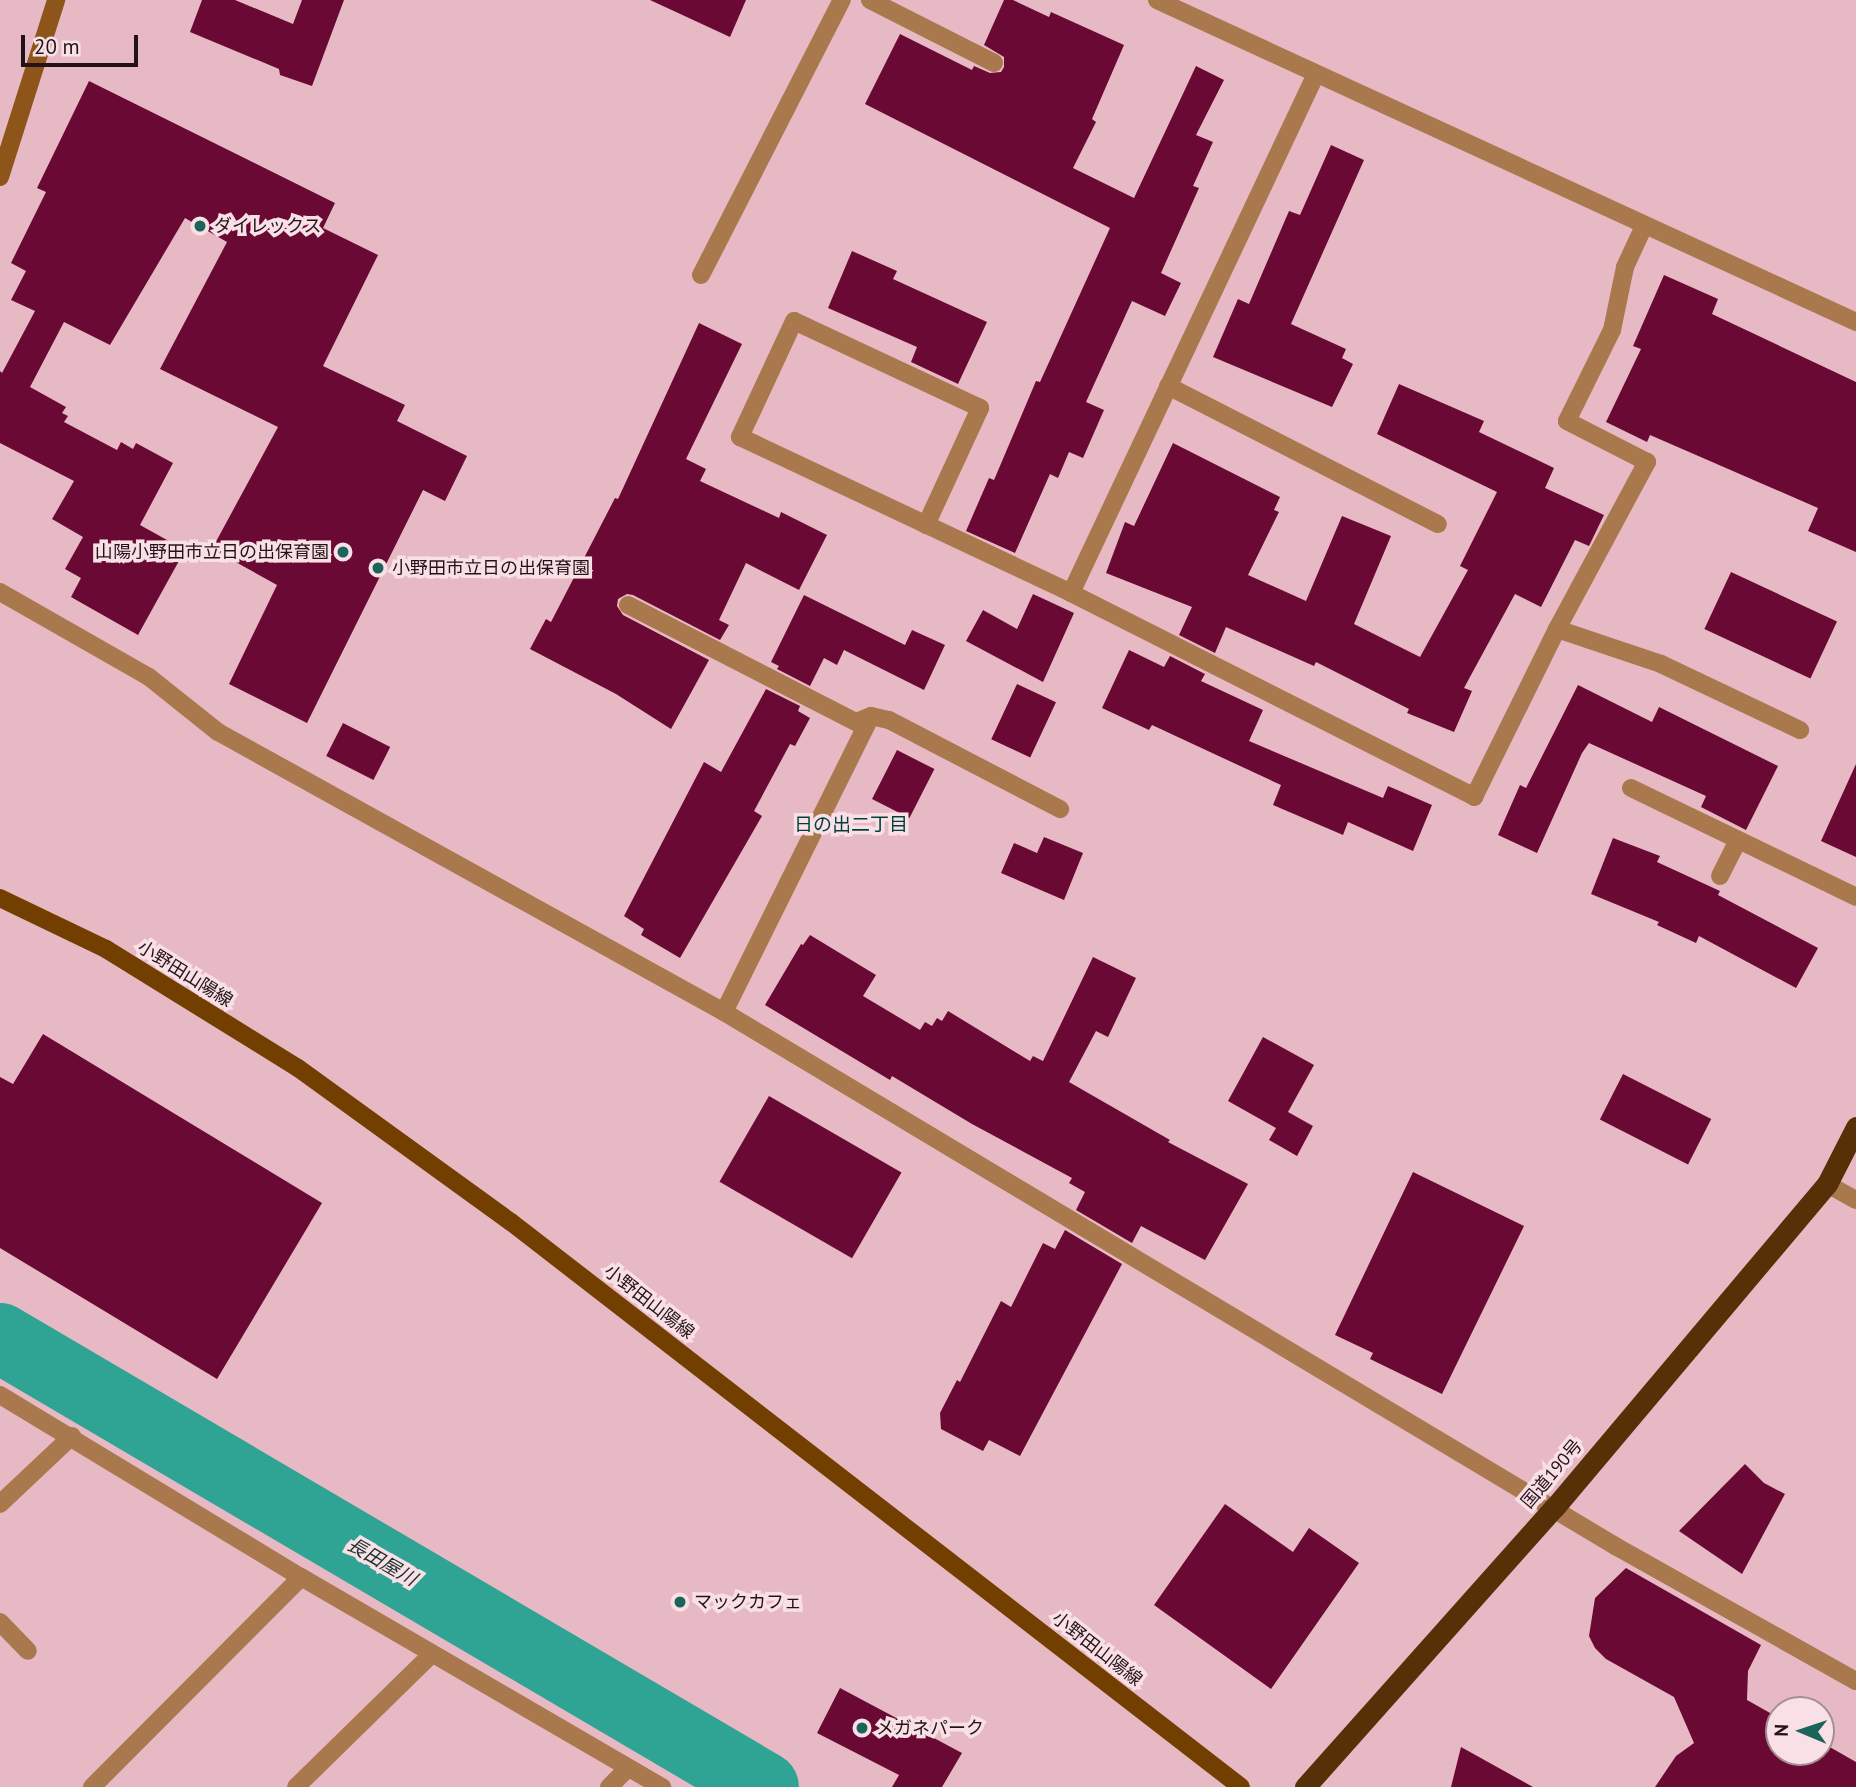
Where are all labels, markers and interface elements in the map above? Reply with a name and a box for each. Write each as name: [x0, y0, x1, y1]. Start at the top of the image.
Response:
scale bar: [24, 21, 142, 65]
text: 20 m: [34, 33, 80, 60]
place label: ダイレックス: [214, 215, 322, 237]
marker: ダイレックス: [192, 218, 208, 234]
place label: 山陽小野田市立日の出保育園: [95, 541, 329, 563]
marker: 山陽小野田市立日の出保育園: [335, 544, 351, 560]
place label: 小野田市立日の出保育園: [392, 557, 590, 579]
marker: 小野田市立日の出保育園: [370, 560, 386, 576]
district label: 日の出二丁目: [794, 814, 908, 836]
street label: 小野田山陽線: [133, 936, 237, 1012]
street label: 小野田山陽線: [600, 1260, 698, 1344]
street label: 国道190号: [1517, 1435, 1587, 1513]
water label: 長田屋川: [343, 1533, 421, 1591]
place label: マックカフェ: [694, 1591, 802, 1613]
marker: マックカフェ: [672, 1594, 688, 1610]
street label: 小野田山陽線: [1048, 1607, 1146, 1691]
north arrow: [1765, 1696, 1835, 1766]
place label: メガネパーク: [876, 1717, 984, 1739]
marker: メガネパーク: [854, 1720, 870, 1736]
text: N: [1769, 1724, 1793, 1737]

